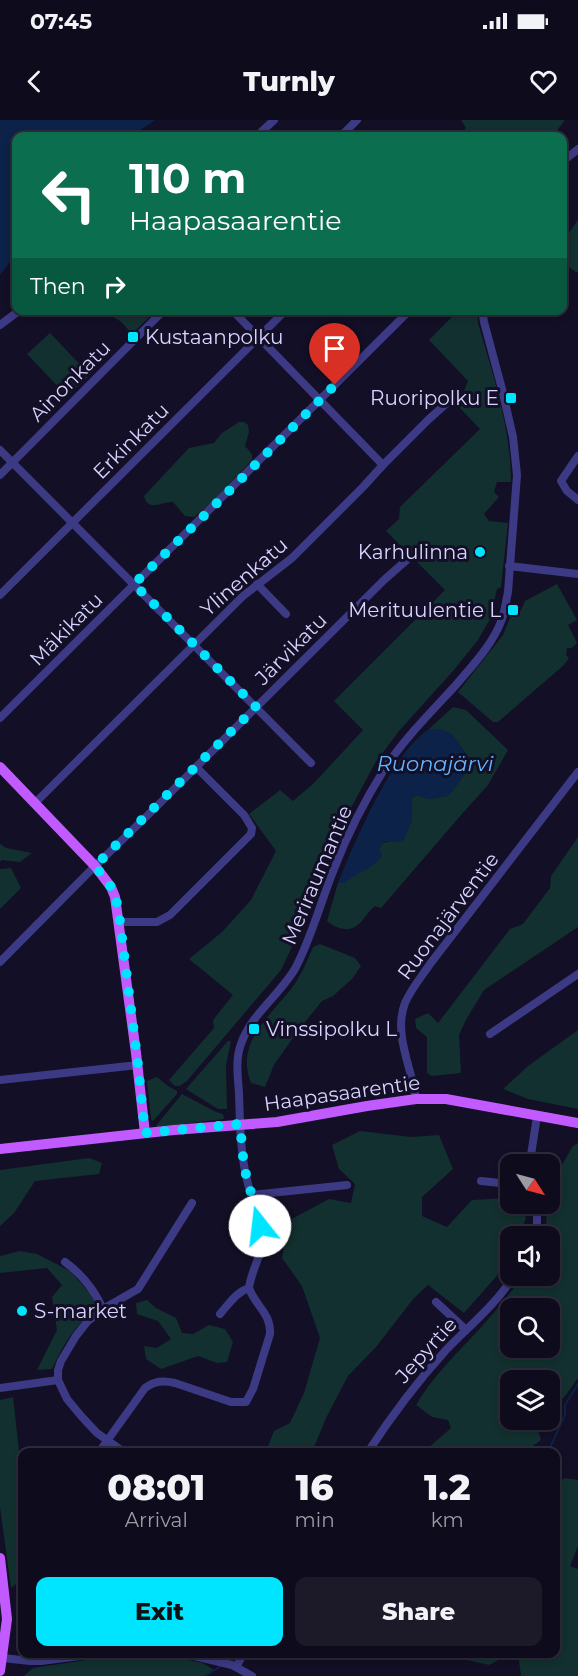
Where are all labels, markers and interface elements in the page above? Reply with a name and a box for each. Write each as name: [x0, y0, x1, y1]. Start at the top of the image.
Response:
text: 07:45: [30, 8, 92, 35]
icon: back: [18, 65, 51, 98]
text: Turnly: [243, 65, 335, 98]
icon: heart: [527, 65, 560, 98]
text: 110 m: [129, 152, 246, 204]
icon: left: [30, 156, 108, 234]
text: Haapasaarentie: [129, 204, 342, 237]
icon: right: [98, 270, 131, 303]
text: Then: [30, 273, 86, 300]
pin: [309, 323, 360, 385]
place label: Kustaanpolku: [145, 325, 284, 349]
marker: Kustaanpolku: [126, 330, 140, 344]
icon: arrive: [318, 332, 351, 365]
street label: Ainonkatu: [25, 336, 115, 426]
place label: Ruoripolku E: [370, 386, 499, 410]
marker: Ruoripolku E: [504, 391, 518, 405]
street label: Erkinkatu: [88, 398, 174, 484]
street label: Ylinenkatu: [196, 533, 292, 621]
place label: Karhulinna: [358, 540, 468, 564]
marker: Karhulinna: [473, 545, 487, 559]
street label: Mäkikatu: [25, 588, 107, 670]
place label: Merituulentie L: [348, 598, 501, 622]
marker: Merituulentie L: [506, 603, 520, 617]
street label: Järvikatu: [249, 608, 332, 691]
water label: Ruonajärvi: [377, 751, 494, 776]
street label: Meriraumantie: [277, 802, 357, 948]
street label: Ruonajärventie: [392, 848, 504, 984]
place label: Vinssipolku L: [266, 1017, 397, 1041]
marker: Vinssipolku L: [247, 1022, 261, 1036]
street label: Haapasaarentie: [262, 1070, 422, 1116]
north arrow: [500, 1154, 560, 1214]
map controls: [500, 1154, 560, 1430]
position arrow: [228, 1194, 292, 1258]
button: sound: [500, 1226, 560, 1286]
button: search: [500, 1298, 560, 1358]
place label: S-market: [34, 1299, 127, 1323]
marker: S-market: [15, 1304, 29, 1318]
street label: Jepyrtie: [390, 1312, 462, 1389]
button: layers: [500, 1370, 560, 1430]
text: 08:01: [107, 1465, 205, 1509]
text: 16: [296, 1465, 334, 1509]
text: 1.2: [424, 1465, 471, 1509]
text: Arrival: [125, 1508, 188, 1532]
text: min: [295, 1508, 335, 1532]
text: km: [431, 1508, 464, 1532]
button: Exit: [36, 1577, 283, 1646]
button: Share: [295, 1577, 542, 1646]

